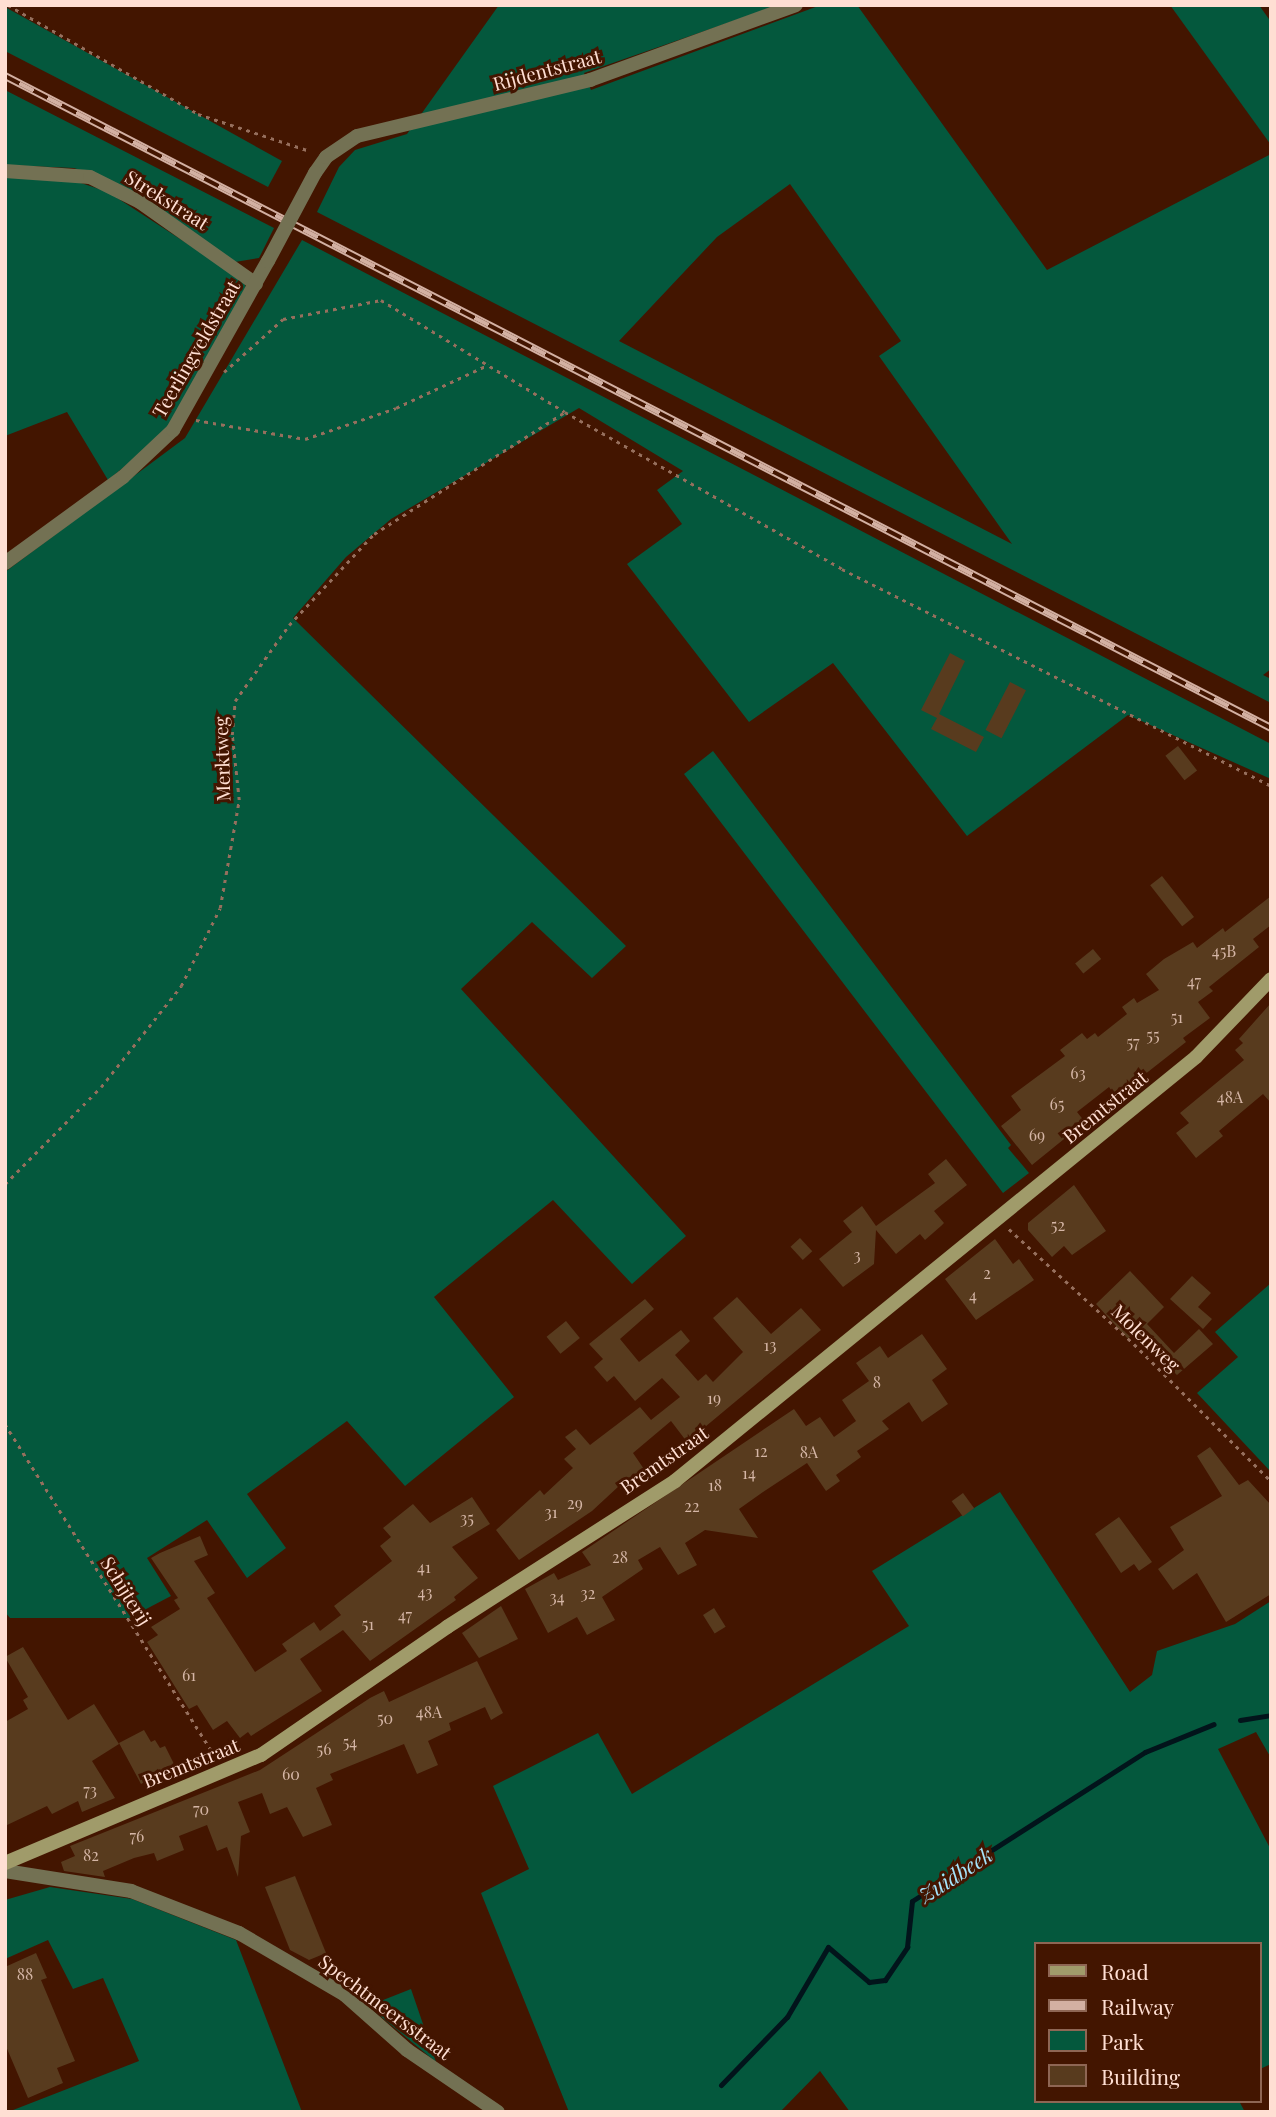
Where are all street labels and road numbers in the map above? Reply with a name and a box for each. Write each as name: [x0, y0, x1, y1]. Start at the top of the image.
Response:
street label: Rijdentstraat: [490, 45, 604, 95]
street label: Strekstraat: [121, 165, 213, 235]
street label: Teerlingveldstraat: [147, 276, 245, 422]
street label: Merktweg: [209, 716, 235, 802]
street label: Bremtstraat: [1058, 1066, 1152, 1148]
street label: Molenweg: [1107, 1300, 1185, 1376]
street label: Bremtstraat: [616, 1421, 712, 1499]
street label: Schijterij: [96, 1552, 156, 1630]
street label: Bremtstraat: [139, 1733, 243, 1793]
street label: Spechtmeersstraat: [314, 1950, 456, 2064]

